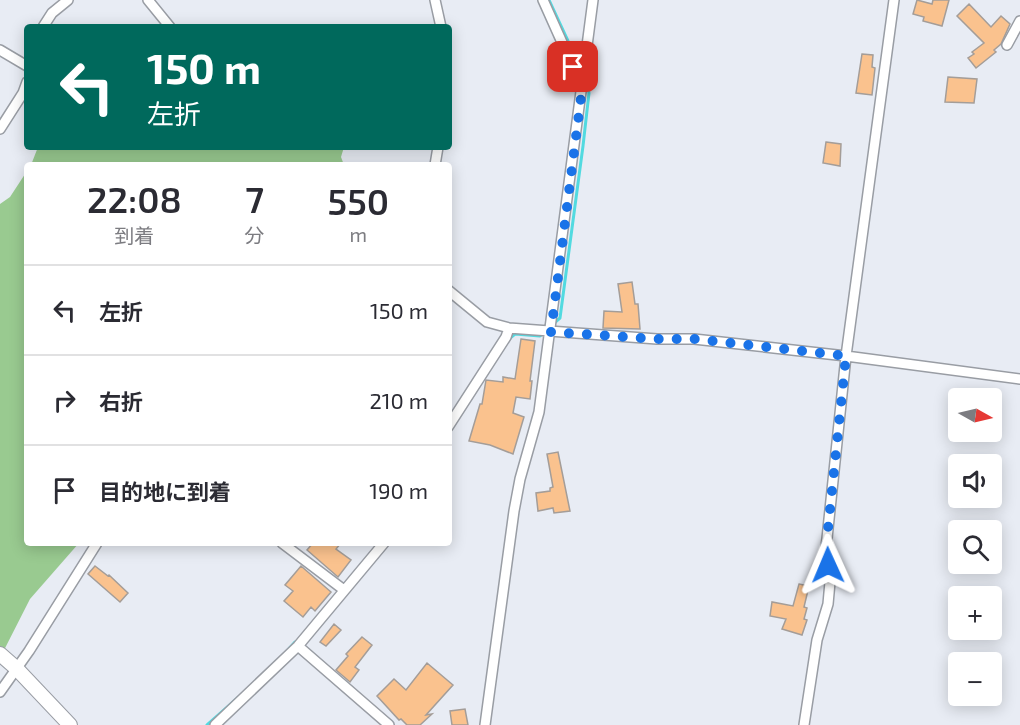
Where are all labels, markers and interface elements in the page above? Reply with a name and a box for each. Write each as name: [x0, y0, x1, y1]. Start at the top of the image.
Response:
pin: [547, 41, 598, 92]
text: 150 m: [147, 42, 261, 92]
icon: left: [48, 48, 126, 126]
icon: arrive: [556, 50, 589, 83]
text: 左折: [147, 97, 201, 129]
text: 22:08: [87, 177, 182, 220]
text: 7: [245, 177, 264, 220]
text: 550: [328, 179, 389, 222]
text: m: [350, 222, 367, 246]
text: 到着: [114, 223, 154, 247]
text: 分: [245, 223, 265, 247]
icon: left: [48, 294, 81, 327]
text: 150 m: [370, 297, 428, 323]
text: 左折: [99, 298, 143, 324]
icon: right: [48, 384, 81, 417]
text: 210 m: [369, 387, 428, 413]
text: 右折: [99, 388, 143, 414]
north arrow: [948, 388, 1002, 442]
map controls: [948, 388, 1002, 706]
button: sound: [948, 454, 1002, 508]
icon: arrive: [48, 474, 81, 507]
text: 190 m: [369, 477, 428, 503]
text: 目的地に到着: [99, 478, 231, 504]
button: search: [948, 520, 1002, 574]
position arrow: [796, 533, 860, 597]
button: +: [948, 586, 1002, 640]
button: −: [948, 652, 1002, 706]

